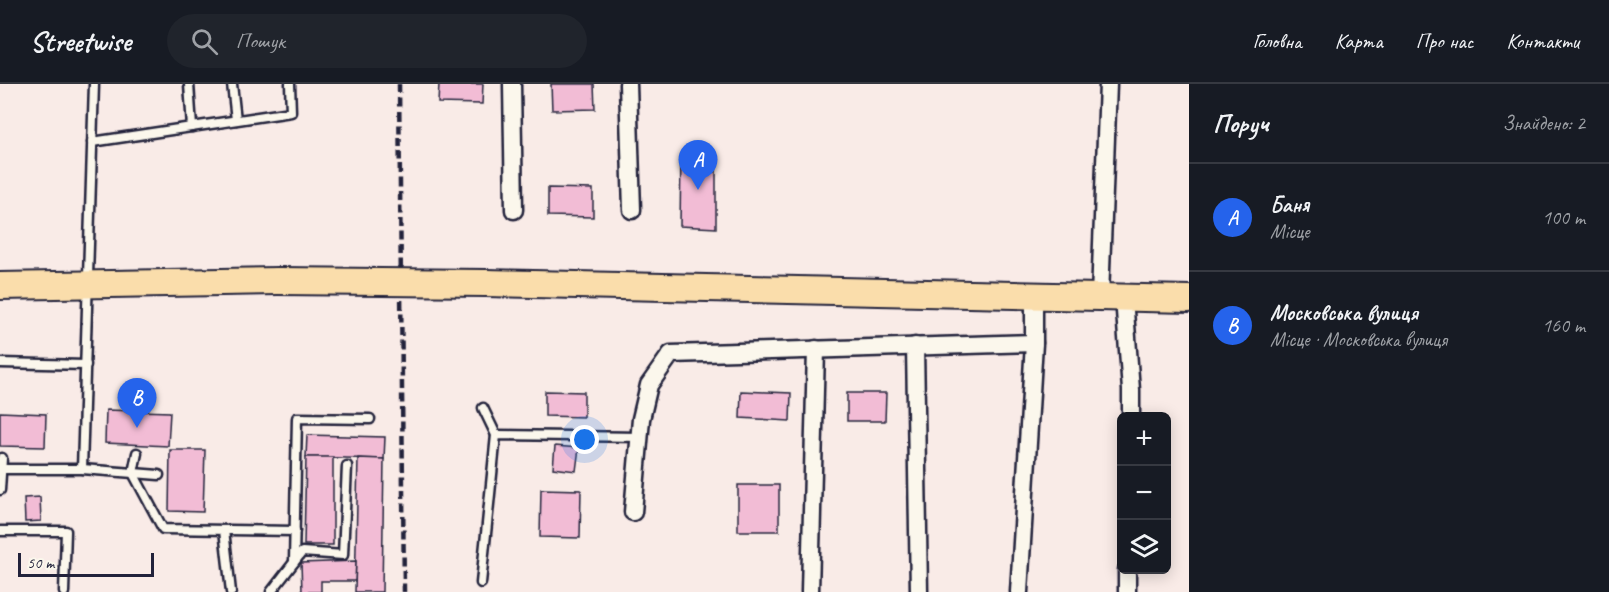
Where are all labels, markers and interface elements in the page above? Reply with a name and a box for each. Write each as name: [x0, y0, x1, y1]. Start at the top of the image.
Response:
search box: [167, 14, 587, 68]
text: Streetwise: [30, 24, 131, 59]
icon: search: [188, 25, 221, 58]
text: Пошук: [236, 27, 285, 55]
text: Головна: [1253, 28, 1302, 54]
text: Карта: [1335, 28, 1383, 54]
text: Про нас: [1416, 28, 1473, 54]
text: Контакти: [1506, 28, 1579, 54]
text: Поруч: [1213, 107, 1269, 140]
text: Знайдено: 2: [1503, 111, 1585, 136]
pin: A: [678, 141, 718, 190]
text: Баня: [1270, 191, 1309, 219]
text: A: [1227, 205, 1238, 230]
text: 100 m: [1542, 205, 1585, 230]
text: Місце: [1270, 219, 1310, 244]
text: Московська вулиця: [1270, 299, 1418, 327]
text: B: [1227, 313, 1238, 338]
text: 160 m: [1542, 313, 1585, 338]
text: Місце · Московська вулиця: [1270, 327, 1447, 352]
pin: B: [118, 378, 156, 428]
map controls: [1117, 412, 1171, 574]
button: +: [1117, 412, 1171, 466]
your location: [570, 425, 599, 454]
button: −: [1117, 466, 1171, 520]
button: layers: [1117, 520, 1171, 574]
scale bar: [18, 550, 154, 578]
text: 50 m: [27, 553, 54, 573]

